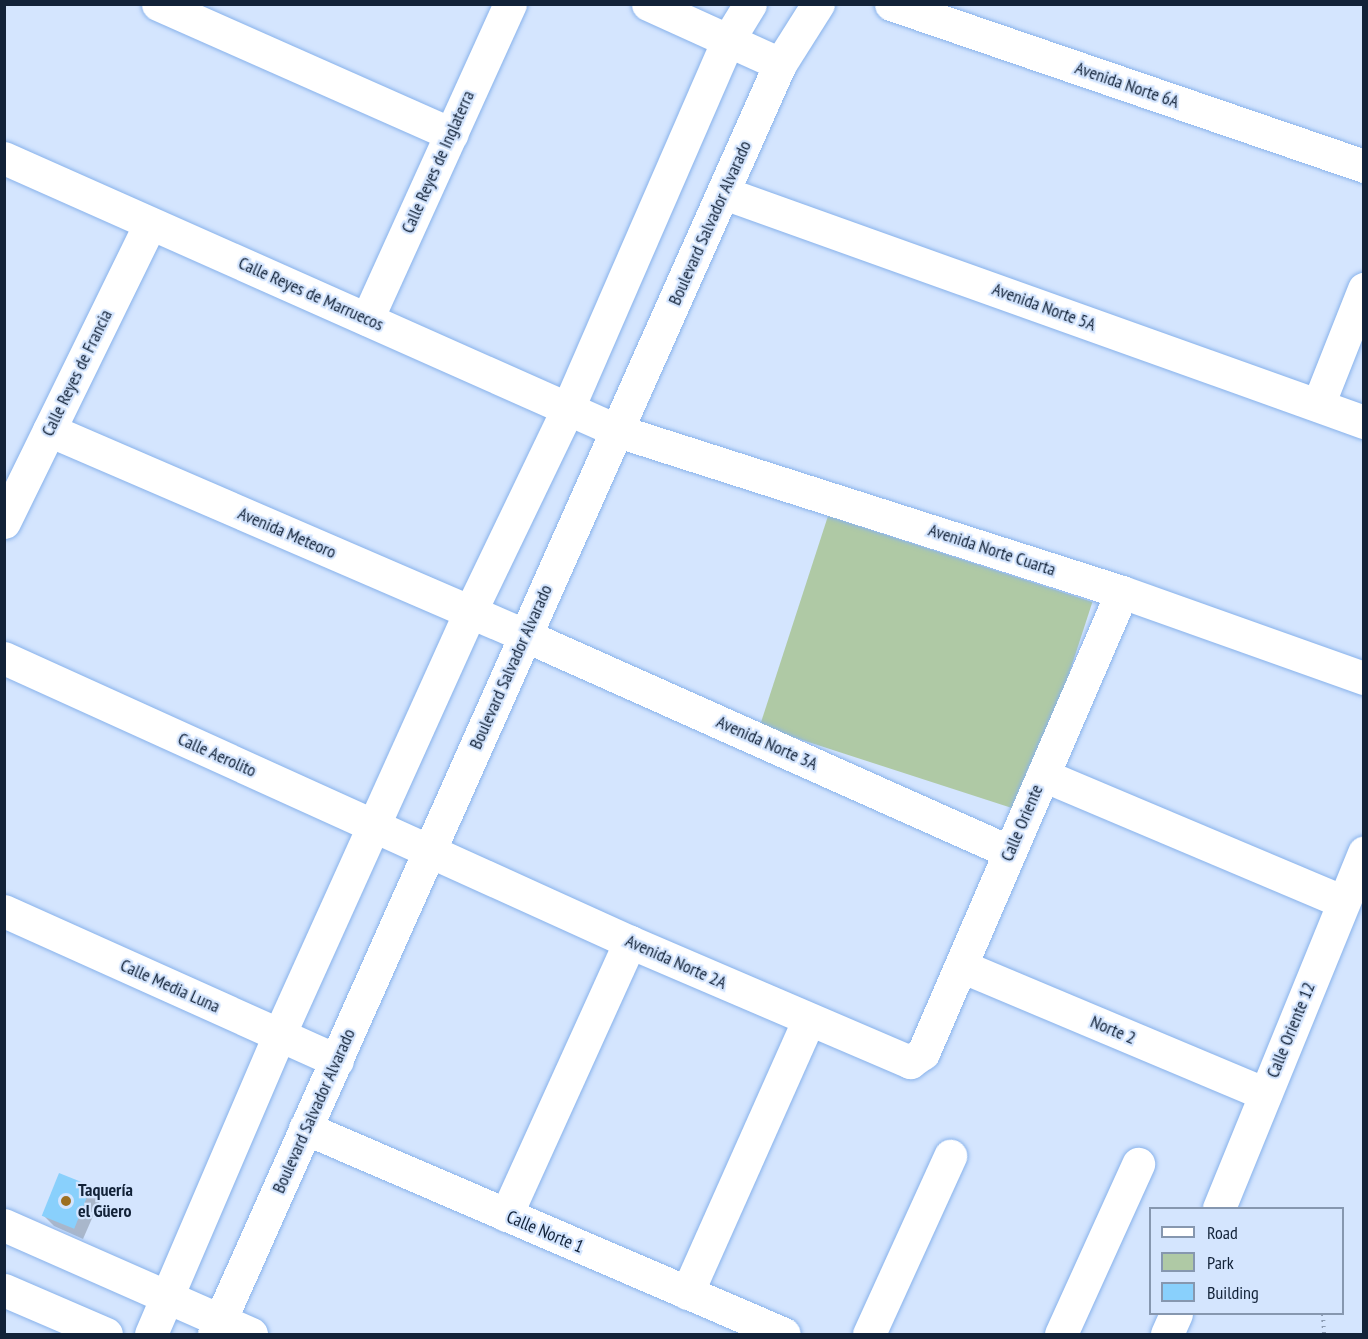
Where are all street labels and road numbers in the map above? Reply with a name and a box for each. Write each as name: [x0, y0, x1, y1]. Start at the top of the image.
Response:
street label: Avenida Norte 6A: [1072, 57, 1182, 113]
street label: Calle Reyes de Inglaterra: [397, 87, 479, 237]
street label: Boulevard Salvador Alvarado: [664, 137, 756, 309]
street label: Calle Reyes de Marruecos: [235, 252, 387, 336]
street label: Avenida Norte 5A: [989, 278, 1099, 336]
street label: Calle Reyes de Francia: [37, 306, 117, 440]
street label: Avenida Meteoro: [235, 503, 339, 563]
street label: Avenida Norte Cuarta: [926, 519, 1058, 581]
street label: Boulevard Salvador Alvarado: [465, 581, 557, 753]
street label: Avenida Norte 3A: [713, 711, 821, 775]
street label: Calle Aerolito: [174, 728, 260, 782]
street label: Calle Oriente: [996, 781, 1048, 865]
street label: Avenida Norte 2A: [622, 930, 730, 994]
street label: Calle Media Luna: [117, 954, 223, 1018]
street label: Calle Oriente 12: [1262, 979, 1320, 1081]
street label: Norte 2: [1087, 1011, 1139, 1049]
street label: Boulevard Salvador Alvarado: [268, 1025, 360, 1197]
street label: Calle Norte 1: [503, 1206, 587, 1258]

